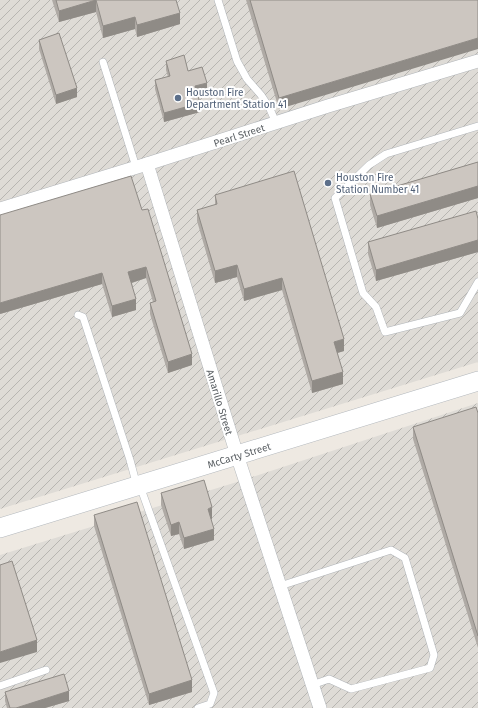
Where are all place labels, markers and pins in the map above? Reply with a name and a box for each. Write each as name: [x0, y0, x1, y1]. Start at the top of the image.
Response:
place label: Houston Fire Department Station 41: [186, 87, 287, 111]
marker: Houston Fire Department Station 41: [173, 93, 183, 103]
place label: Houston Fire Station Number 41: [336, 172, 419, 196]
marker: Houston Fire Station Number 41: [323, 178, 333, 188]

